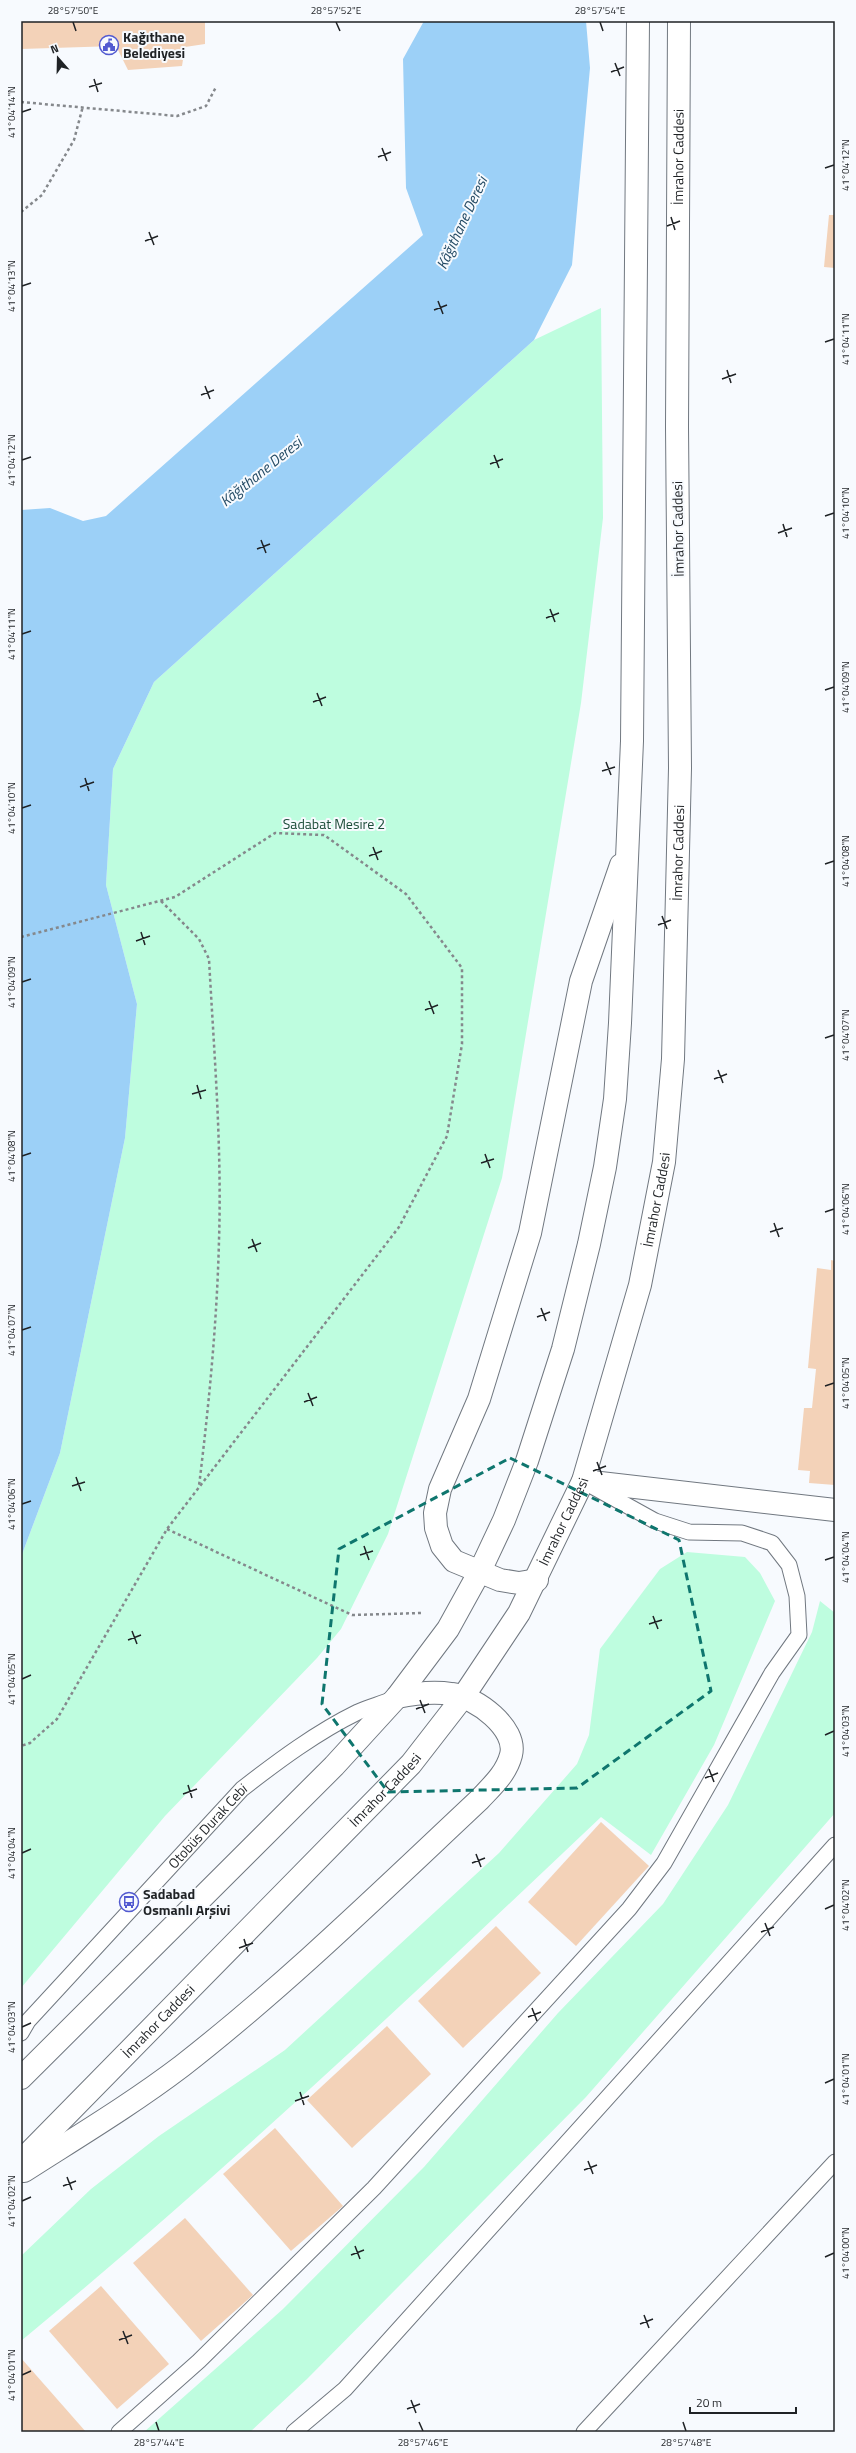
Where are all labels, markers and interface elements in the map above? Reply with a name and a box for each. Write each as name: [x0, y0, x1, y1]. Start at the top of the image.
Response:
text: 28°57'50"E: [48, 3, 99, 18]
text: 28°57'52"E: [311, 3, 362, 18]
text: 28°57'54"E: [575, 3, 626, 18]
place label: Kağıthane Belediyesi: [123, 26, 185, 63]
public building icon: Kağıthane Belediyesi: [98, 34, 120, 56]
north arrow: [38, 38, 78, 78]
text: N: [48, 40, 61, 57]
text: 41°04'14"N: [4, 86, 19, 138]
street label: İmrahor Caddesi: [667, 109, 689, 205]
text: 41°04'12"N: [838, 139, 853, 191]
water label: Kâğıthane Deresi: [430, 171, 494, 273]
text: 41°04'13"N: [4, 260, 19, 312]
text: 41°04'11"N: [838, 313, 853, 365]
water label: Kâğıthane Deresi: [215, 430, 308, 512]
text: 41°04'12"N: [4, 434, 19, 486]
street label: İmrahor Caddesi: [666, 481, 689, 577]
text: 41°04'10"N: [838, 487, 853, 539]
text: 41°04'11"N: [4, 608, 19, 660]
text: 41°04'09"N: [838, 661, 853, 713]
text: 41°04'10"N: [4, 782, 19, 834]
street label: İmrahor Caddesi: [666, 805, 689, 901]
park label: Sadabat Mesire 2: [283, 813, 385, 834]
text: 41°04'08"N: [838, 835, 853, 887]
text: 41°04'09"N: [4, 956, 19, 1008]
text: 41°04'07"N: [838, 1009, 853, 1061]
text: 41°04'08"N: [4, 1130, 19, 1182]
street label: İmrahor Caddesi: [637, 1151, 675, 1249]
text: 41°04'06"N: [838, 1183, 853, 1235]
text: 41°04'07"N: [4, 1304, 19, 1356]
text: 41°04'05"N: [838, 1357, 853, 1409]
street label: İmrahor Caddesi: [533, 1475, 593, 1569]
text: 41°04'06"N: [4, 1478, 19, 1530]
text: 41°04'04"N: [838, 1531, 853, 1583]
text: 41°04'05"N: [4, 1653, 19, 1705]
text: 41°04'03"N: [838, 1705, 853, 1757]
street label: İmrahor Caddesi: [344, 1748, 426, 1831]
street label: Otobüs Durak Cebi: [163, 1778, 251, 1873]
text: 41°04'04"N: [4, 1827, 19, 1879]
text: 41°04'02"N: [838, 1879, 853, 1931]
place label: Sadabad Osmanlı Arşivi: [143, 1883, 230, 1920]
bus stop icon: Sadabad Osmanlı Arşivi: [118, 1891, 140, 1913]
street label: İmrahor Caddesi: [117, 1979, 199, 2062]
text: 41°04'03"N: [4, 2001, 19, 2053]
text: 41°04'01"N: [838, 2053, 853, 2105]
text: 41°04'02"N: [4, 2175, 19, 2227]
text: 41°04'00"N: [838, 2227, 853, 2279]
text: 41°04'01"N: [4, 2349, 19, 2401]
scale bar: [690, 2389, 796, 2415]
text: 20 m: [696, 2393, 722, 2412]
text: 28°57'44"E: [134, 2435, 185, 2450]
text: 28°57'46"E: [398, 2435, 449, 2450]
text: 28°57'48"E: [661, 2435, 712, 2450]

